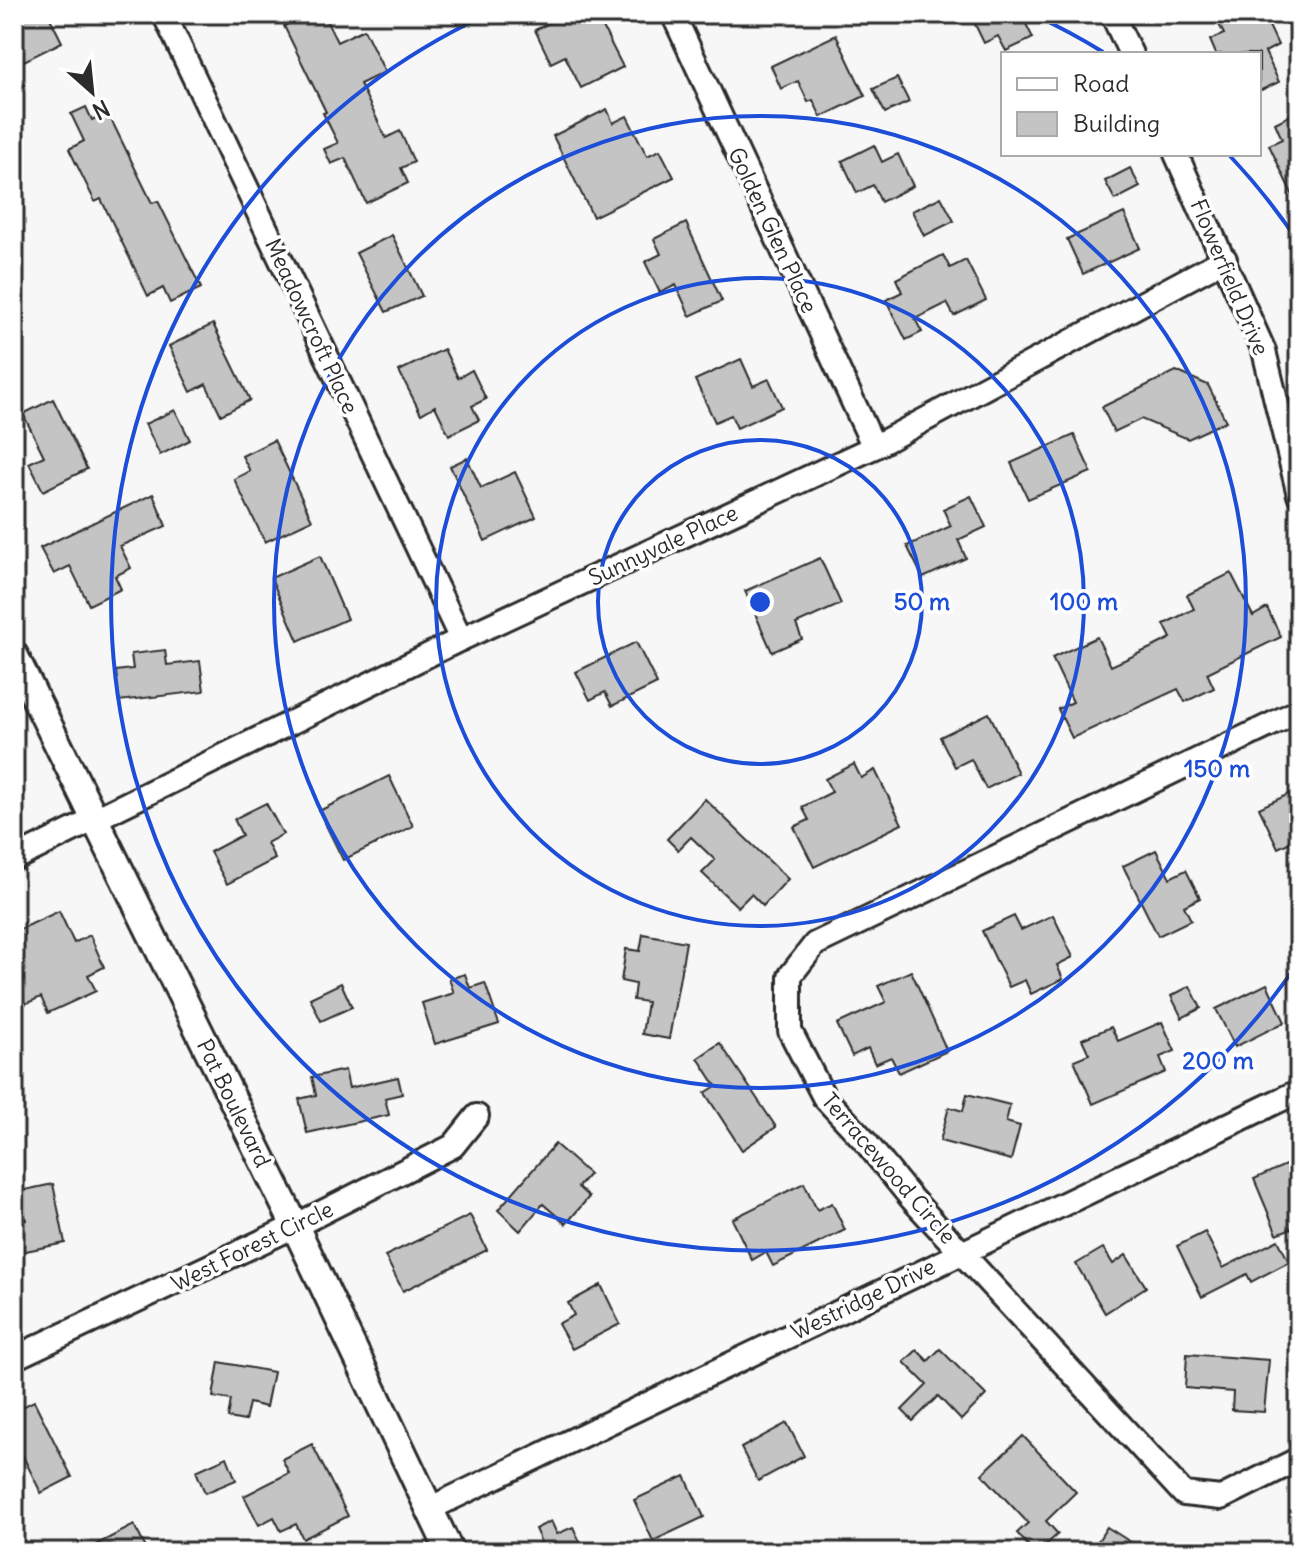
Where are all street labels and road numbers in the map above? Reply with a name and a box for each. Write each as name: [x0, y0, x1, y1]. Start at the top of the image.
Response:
street label: Golden Glen Place: [722, 143, 824, 317]
street label: Flowerfield Drive: [1184, 195, 1276, 359]
street label: Meadowcroft Place: [259, 234, 365, 418]
street label: Sunnyvale Place: [584, 498, 742, 592]
street label: Pat Boulevard: [191, 1034, 277, 1172]
street label: Terracewood Circle: [816, 1087, 962, 1249]
street label: West Forest Circle: [167, 1195, 337, 1297]
street label: Westridge Drive: [786, 1252, 940, 1346]

